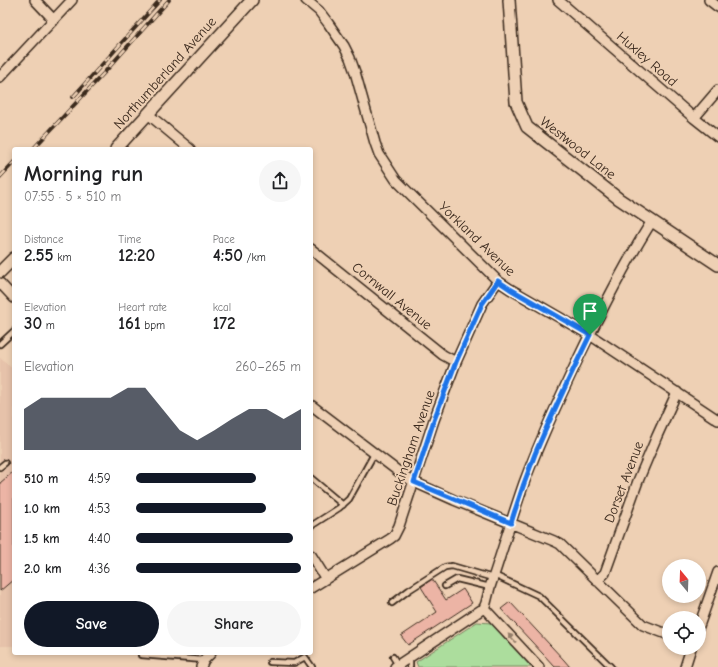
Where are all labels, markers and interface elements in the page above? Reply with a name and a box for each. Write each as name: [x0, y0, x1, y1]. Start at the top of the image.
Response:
street label: Northumberland Avenue: [110, 13, 220, 133]
street label: Huxley Road: [613, 28, 681, 90]
street label: Westwood Lane: [537, 113, 619, 183]
button: share: [259, 160, 301, 202]
text: Morning run: [24, 161, 143, 187]
text: 07:55 · 5 × 510 m: [24, 189, 121, 204]
street label: Yorkland Avenue: [435, 198, 519, 280]
text: Distance: [24, 233, 63, 246]
text: Time: [118, 233, 141, 246]
text: Pace: [213, 233, 235, 246]
text: 2.55: [24, 246, 54, 265]
text: 12:20: [118, 246, 155, 265]
text: 4:50: [213, 246, 243, 265]
text: km: [54, 251, 72, 264]
text: /km: [243, 251, 266, 264]
street label: Cornwall Avenue: [349, 259, 435, 333]
pin: [573, 294, 607, 335]
icon: arrive: [579, 300, 601, 322]
text: Elevation: [24, 301, 66, 314]
text: Heart rate: [118, 301, 167, 314]
text: kcal: [213, 301, 231, 314]
text: 30: [24, 314, 42, 333]
text: 161: [118, 314, 141, 333]
text: 172: [213, 314, 235, 333]
text: m: [42, 319, 55, 332]
text: bpm: [141, 319, 165, 332]
text: Elevation: [24, 359, 74, 374]
text: 260–265 m: [235, 359, 301, 374]
street label: Buckingham Avenue: [383, 388, 439, 508]
street label: Dorset Avenue: [601, 439, 647, 525]
text: 510 m: [24, 471, 58, 486]
text: 4:59: [88, 471, 111, 486]
text: 1.0 km: [24, 501, 60, 516]
text: 4:53: [88, 501, 110, 516]
text: 1.5 km: [24, 531, 60, 546]
text: 4:40: [88, 531, 111, 546]
north arrow: [662, 559, 706, 603]
map controls: [662, 559, 706, 655]
text: 2.0 km: [24, 561, 62, 576]
text: 4:36: [88, 561, 110, 576]
button: Save: [24, 601, 159, 647]
button: Share: [167, 601, 301, 647]
button: locate: [662, 611, 706, 655]
one-way arrow: [508, 634, 517, 643]

